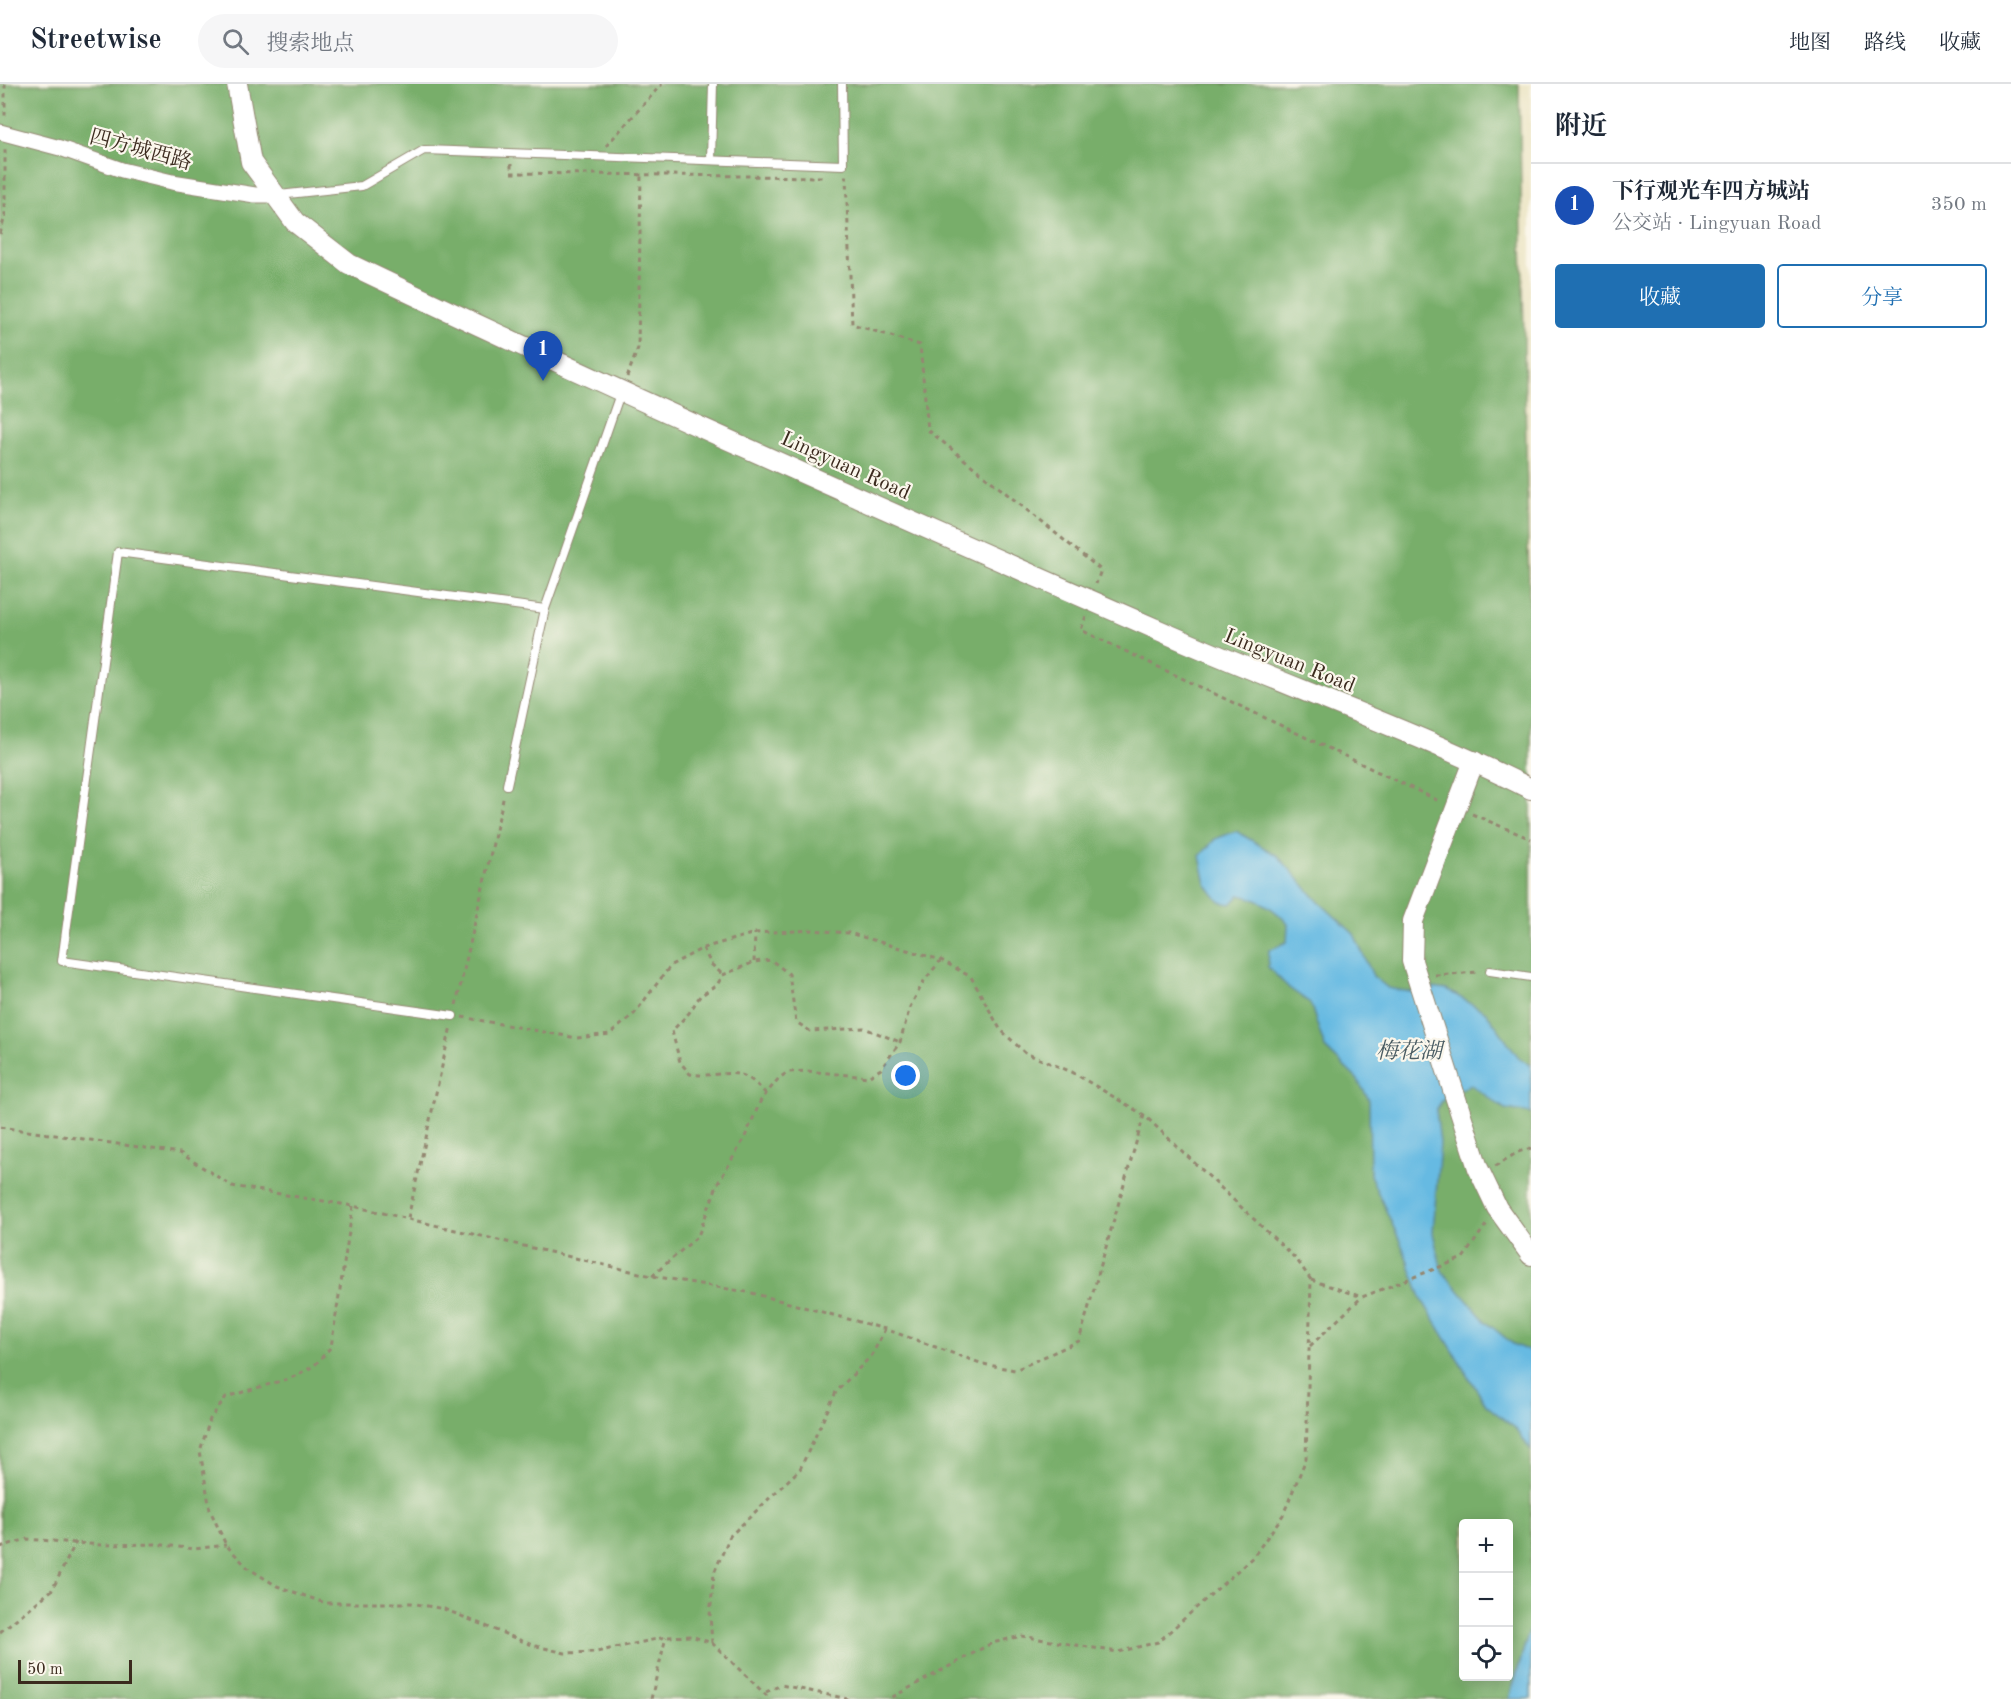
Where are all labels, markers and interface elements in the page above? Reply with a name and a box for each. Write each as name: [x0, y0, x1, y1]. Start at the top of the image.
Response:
search box: [198, 14, 618, 68]
icon: search: [219, 25, 252, 58]
text: Streetwise: [30, 27, 162, 55]
text: 搜索地点: [267, 33, 355, 55]
text: 地图: [1789, 33, 1831, 54]
text: 路线: [1864, 33, 1906, 54]
text: 收藏: [1939, 33, 1981, 54]
text: 附近: [1555, 114, 1607, 140]
street label: 四方城西路: [87, 125, 195, 174]
text: 下行观光车四方城站: [1612, 181, 1810, 203]
text: 1: [1569, 195, 1580, 215]
text: 350 m: [1931, 195, 1987, 215]
text: 公交站 · Lingyuan Road: [1612, 214, 1821, 234]
button: 收藏: [1555, 264, 1765, 328]
button: 分享: [1777, 264, 1987, 328]
pin: 1: [524, 332, 562, 381]
street label: Lingyuan Road: [778, 428, 913, 504]
street label: Lingyuan Road: [1221, 626, 1358, 697]
water label: 梅花湖: [1376, 1039, 1446, 1063]
your location: [891, 1061, 920, 1090]
map controls: [1459, 1519, 1513, 1681]
button: +: [1459, 1519, 1513, 1573]
button: −: [1459, 1573, 1513, 1627]
button: locate: [1459, 1627, 1513, 1681]
scale bar: [18, 1657, 132, 1684]
text: 50 m: [27, 1662, 63, 1678]

